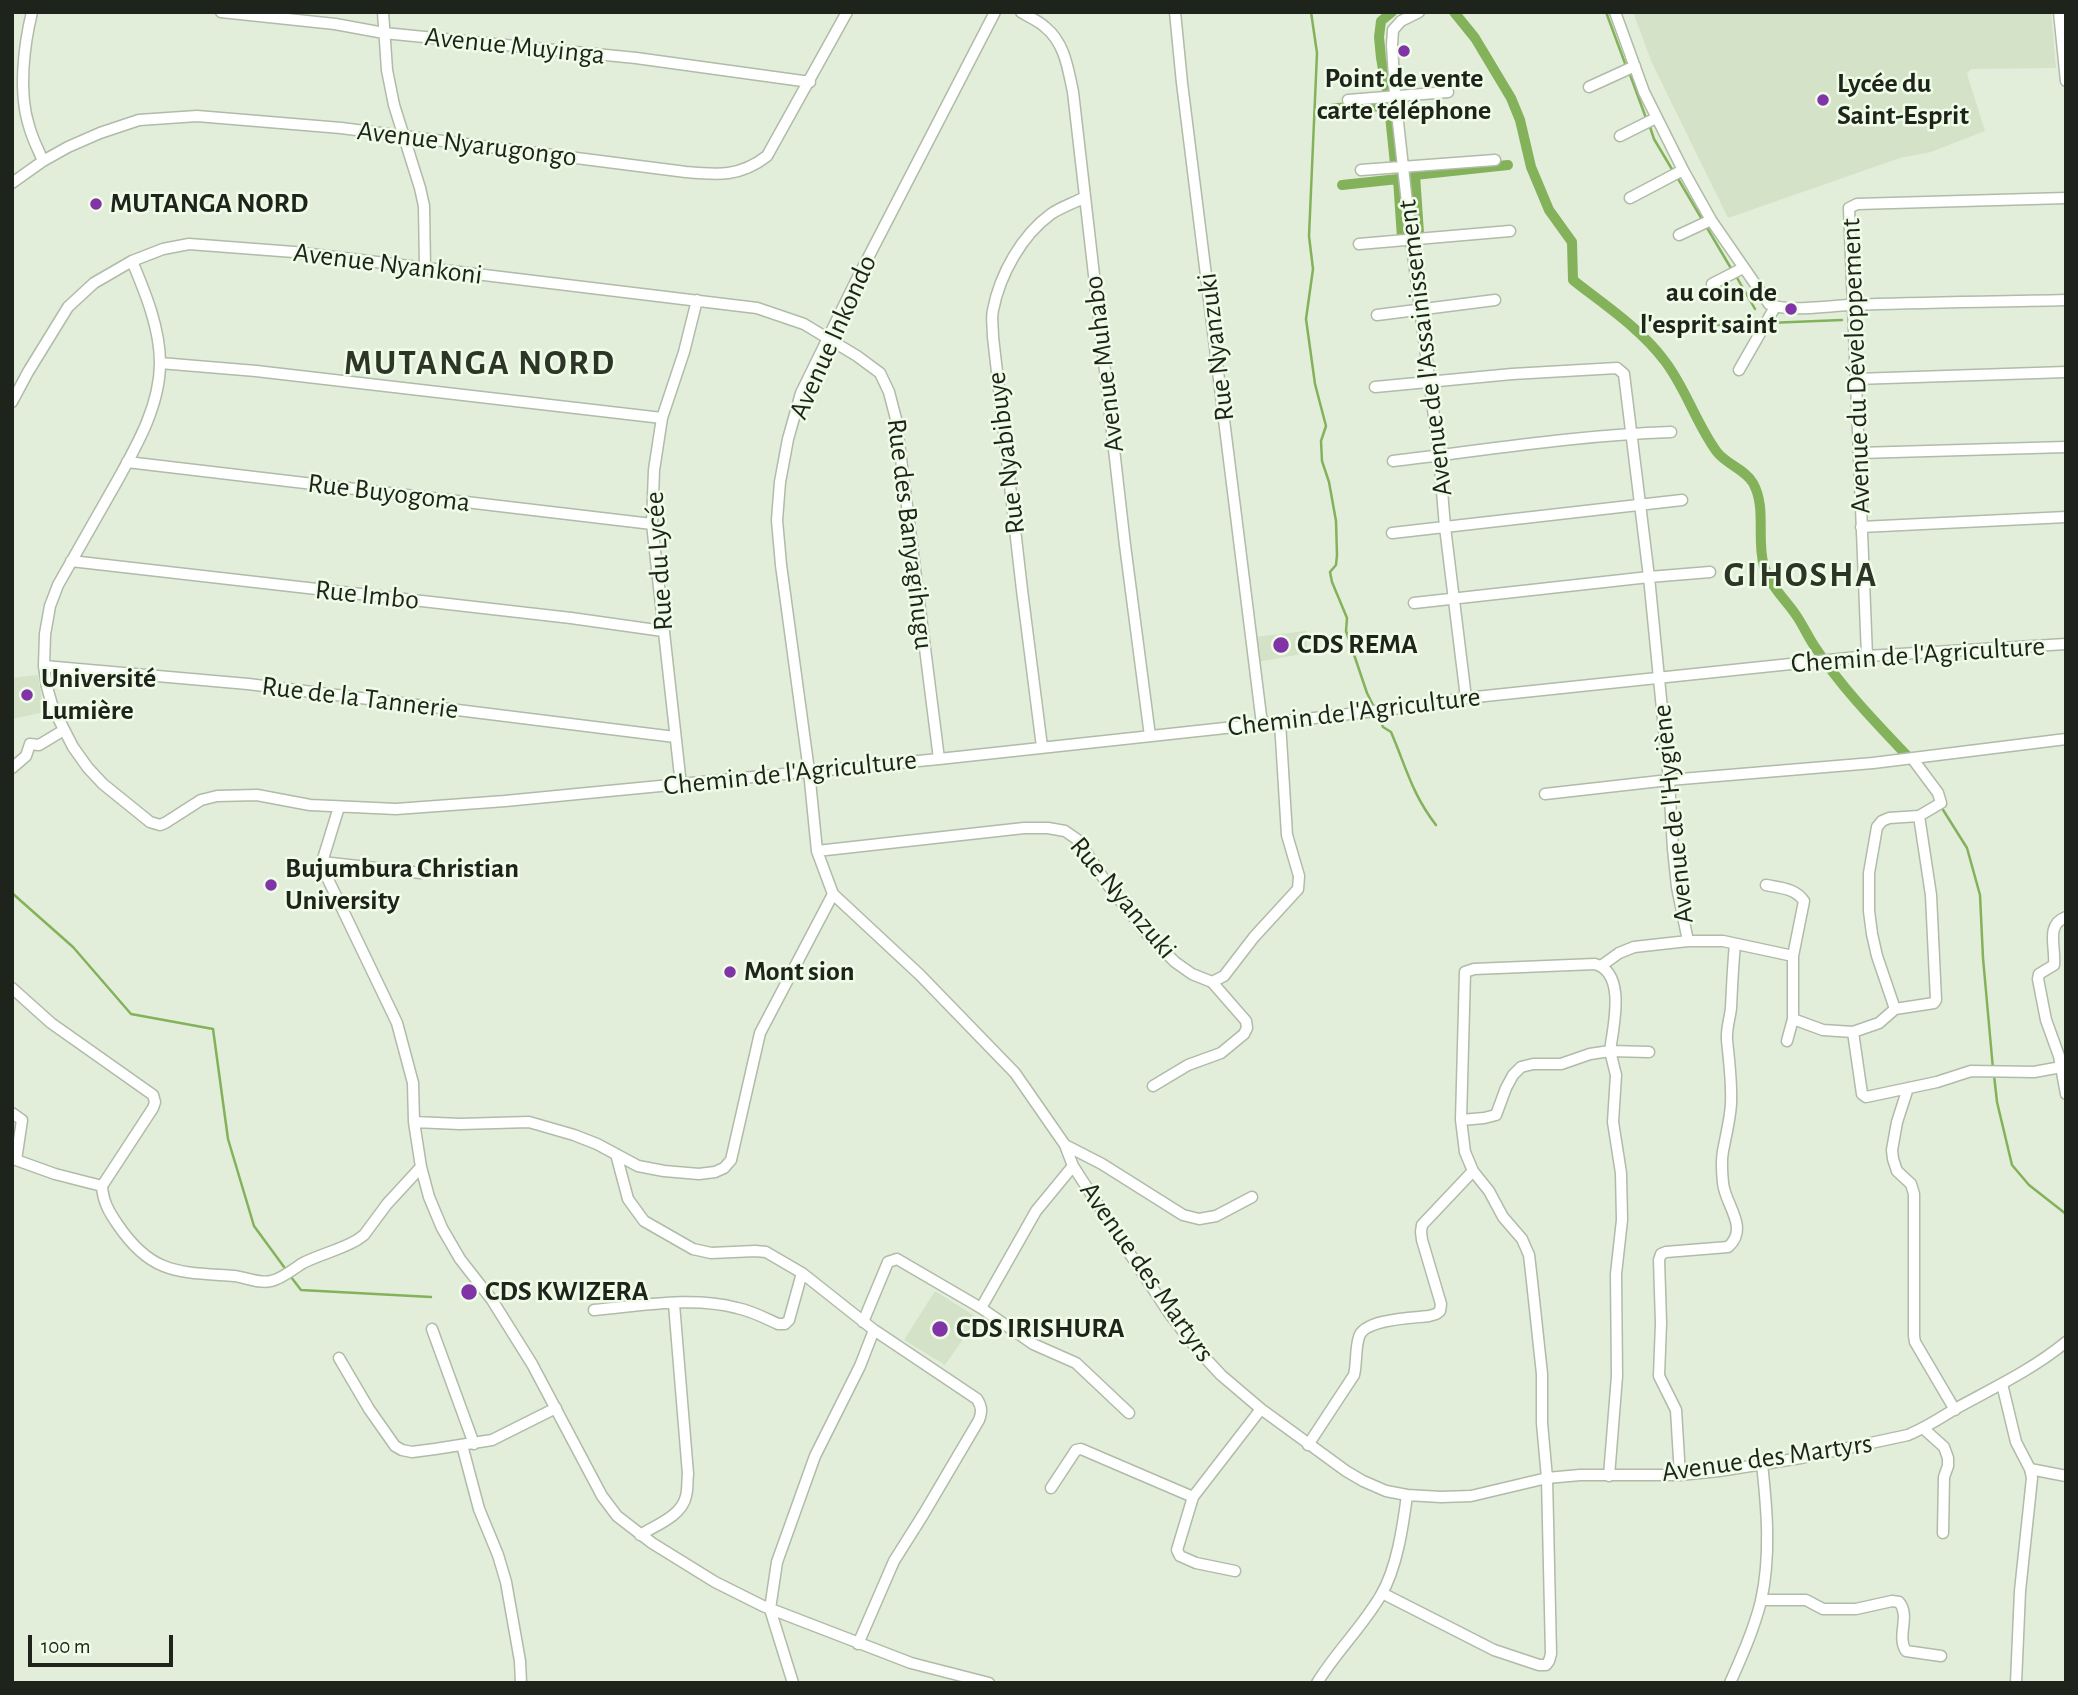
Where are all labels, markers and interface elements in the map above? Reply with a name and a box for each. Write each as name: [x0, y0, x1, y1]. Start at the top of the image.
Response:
street label: Avenue Muyinga: [423, 20, 607, 72]
marker: Point de vente carte téléphone: [1396, 43, 1412, 59]
place label: Point de vente carte téléphone: [1317, 62, 1491, 128]
place label: Lycée du Saint-Esprit: [1837, 67, 1969, 133]
marker: Lycée du Saint-Esprit: [1815, 92, 1831, 108]
street label: Avenue Nyarugongo: [355, 114, 579, 174]
place label: MUTANGA NORD: [110, 187, 308, 221]
marker: MUTANGA NORD: [88, 196, 104, 212]
street label: Avenue de l'Assainissement: [1390, 198, 1460, 498]
street label: Avenue du Développement: [1834, 218, 1878, 514]
street label: Avenue Nyankoni: [292, 236, 484, 292]
street label: Avenue Inkondo: [782, 250, 884, 424]
street label: Rue Nyanzuki: [1190, 271, 1242, 423]
street label: Avenue Muhabo: [1076, 274, 1132, 454]
place label: au coin de l'esprit saint: [1640, 276, 1777, 342]
marker: au coin de l'esprit saint: [1783, 301, 1799, 317]
district label: MUTANGA NORD: [346, 342, 614, 384]
street label: Rue Nyabibuye: [979, 370, 1033, 536]
street label: Rue des Banyagihugu: [879, 417, 941, 651]
street label: Rue Buyogoma: [306, 466, 472, 520]
street label: Rue du Lycée: [637, 490, 681, 632]
district label: GIHOSHA: [1725, 554, 1877, 596]
street label: Rue Imbo: [313, 573, 421, 617]
place label: CDS REMA: [1297, 628, 1418, 662]
street label: Chemin de l'Agriculture: [1790, 629, 2046, 681]
marker: CDS REMA: [1271, 635, 1291, 655]
place label: Université Lumière: [41, 662, 156, 728]
street label: Rue de la Tannerie: [260, 669, 460, 727]
street label: Chemin de l'Agriculture: [1226, 680, 1482, 744]
marker: Université Lumière: [19, 687, 35, 703]
street label: Avenue de l'Hygiène: [1645, 703, 1701, 925]
street label: Chemin de l'Agriculture: [662, 743, 918, 803]
street label: Rue Nyanzuki: [1062, 830, 1184, 966]
place label: Bujumbura Christian University: [285, 852, 519, 918]
marker: Bujumbura Christian University: [263, 877, 279, 893]
place label: Mont sion: [744, 955, 855, 989]
marker: Mont sion: [722, 964, 738, 980]
street label: Avenue des Martyrs: [1072, 1175, 1222, 1369]
place label: CDS KWIZERA: [485, 1275, 649, 1309]
marker: CDS KWIZERA: [459, 1282, 479, 1302]
place label: CDS IRISHURA: [956, 1312, 1125, 1346]
marker: CDS IRISHURA: [930, 1319, 950, 1339]
street label: Avenue des Martyrs: [1659, 1427, 1875, 1489]
scale bar: [32, 1622, 177, 1666]
text: 100 m: [41, 1636, 91, 1657]

